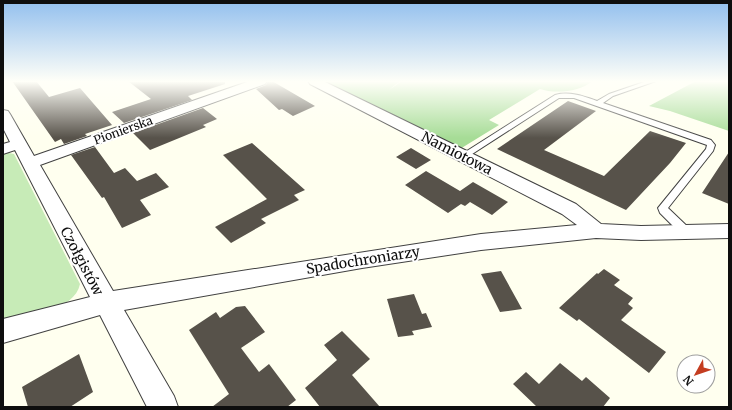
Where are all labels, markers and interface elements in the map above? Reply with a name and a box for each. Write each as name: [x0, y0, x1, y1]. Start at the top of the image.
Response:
street label: Pionierska: [92, 112, 155, 148]
street label: Namiotowa: [418, 127, 496, 179]
street label: Czołgistów: [56, 224, 108, 298]
street label: Spadochroniarzy: [305, 242, 422, 278]
north arrow: [676, 354, 716, 394]
text: N: [680, 372, 696, 388]

